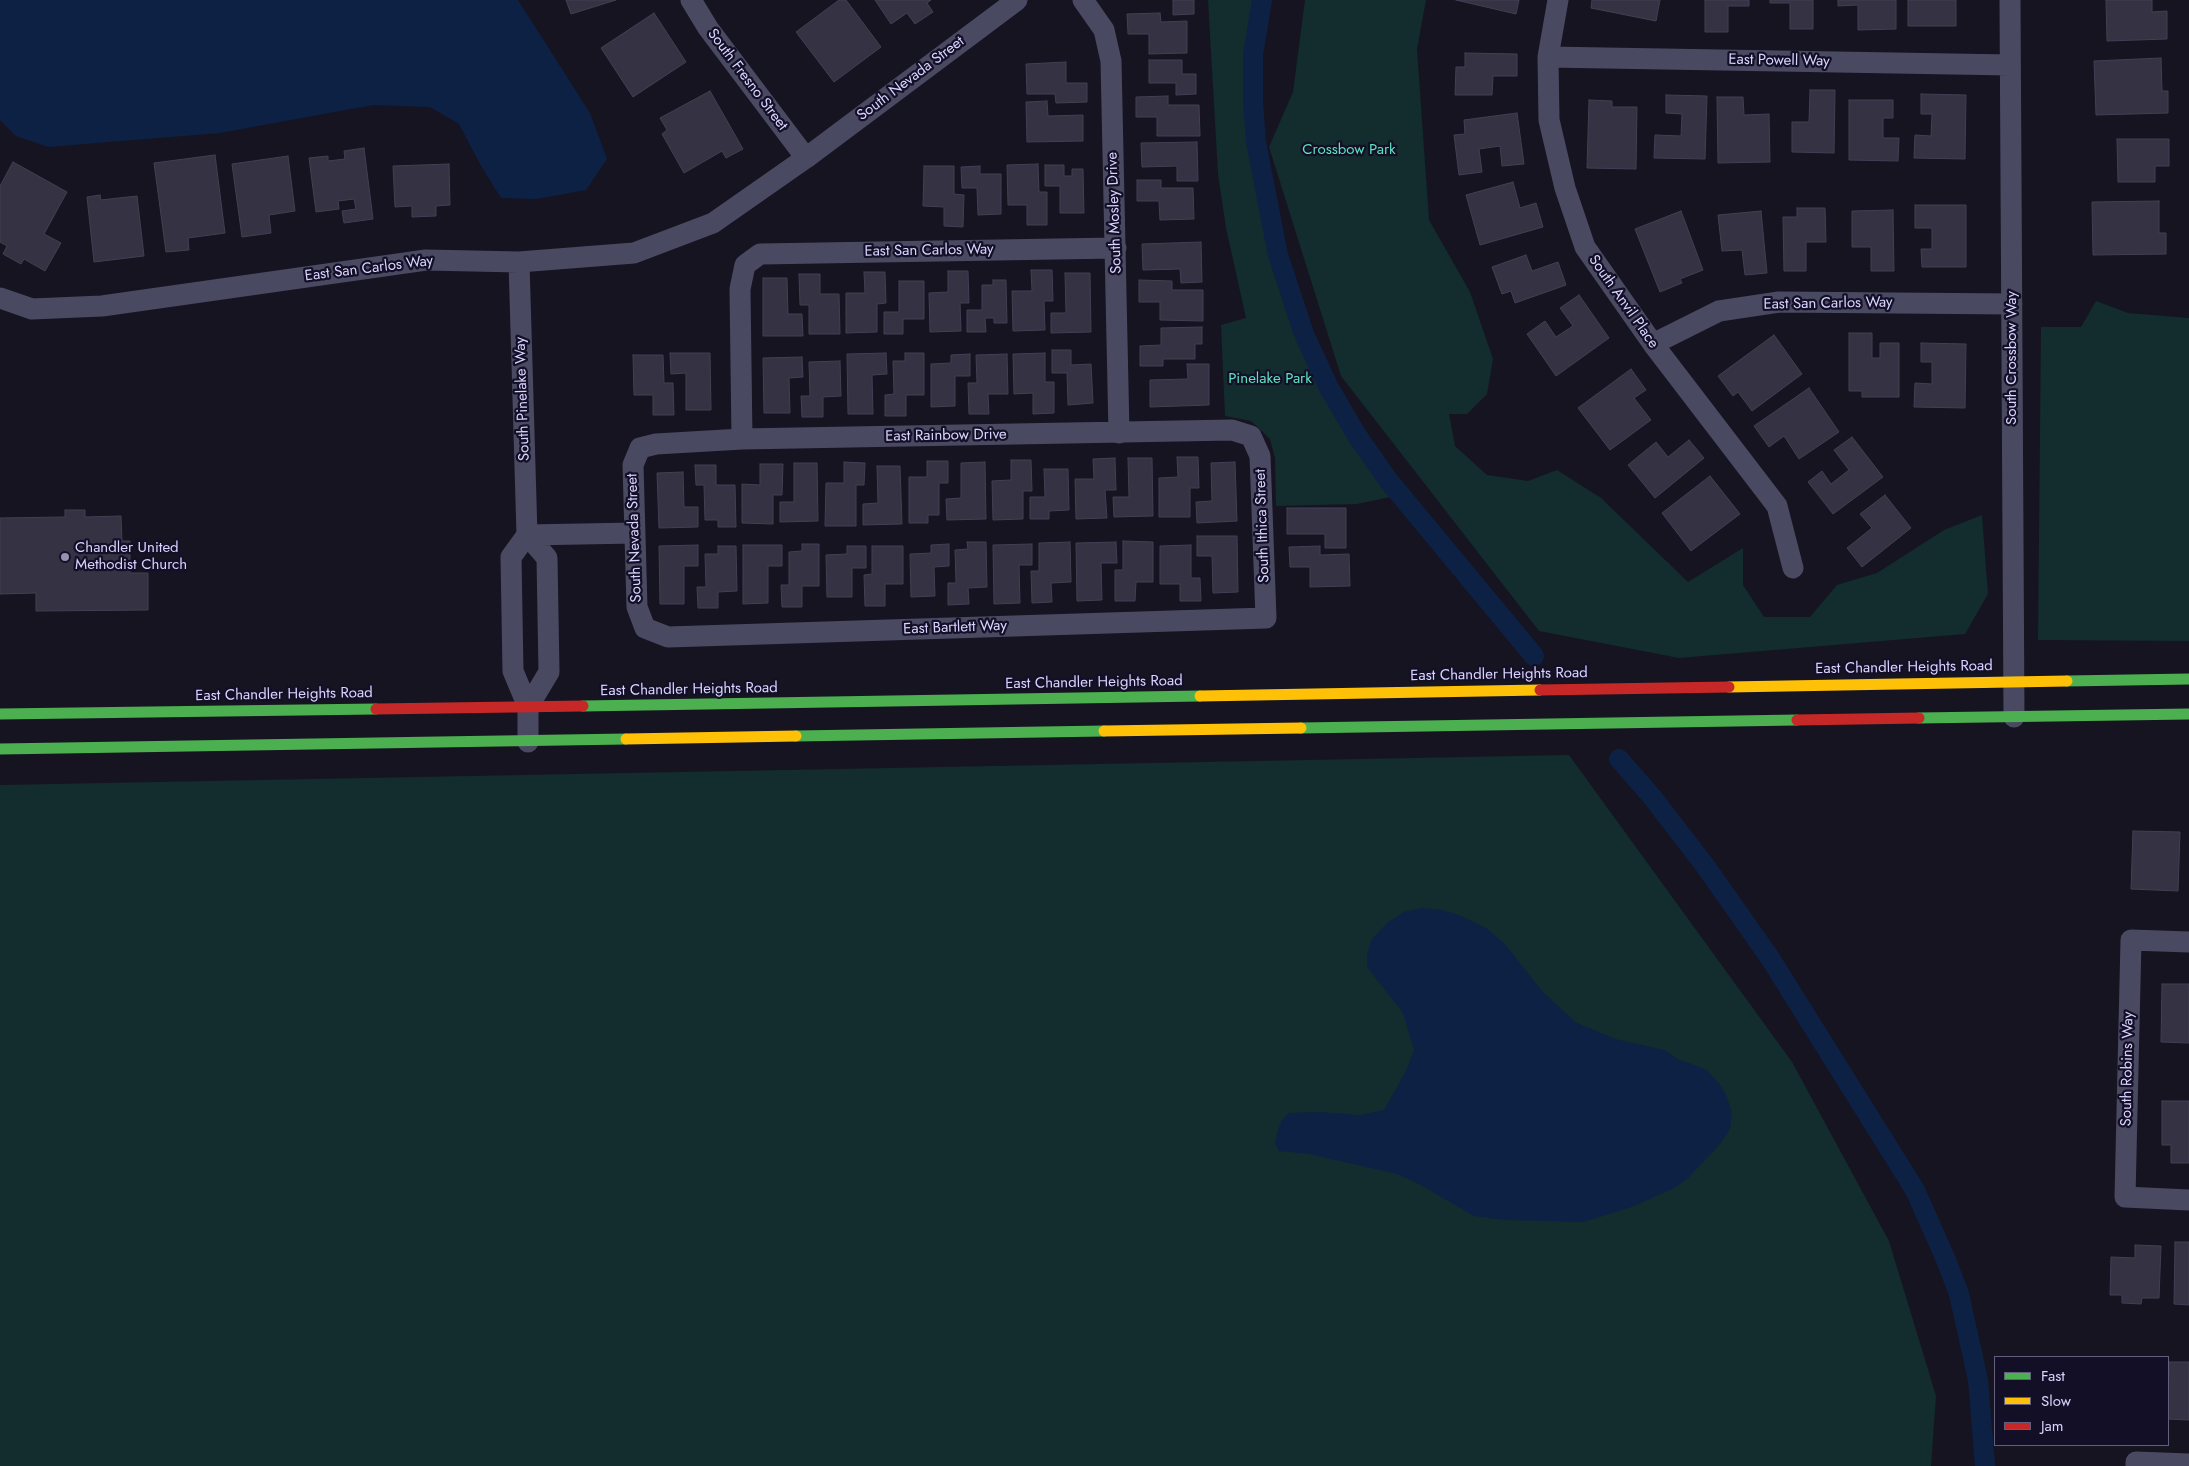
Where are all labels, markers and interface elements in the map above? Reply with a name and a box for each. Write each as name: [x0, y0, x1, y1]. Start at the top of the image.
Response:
street label: South Fresno Street: [703, 26, 791, 134]
street label: South Nevada Street: [854, 33, 968, 125]
street label: East Powell Way: [1728, 51, 1830, 71]
park label: Crossbow Park: [1302, 141, 1396, 159]
street label: South Mosley Drive: [1104, 152, 1126, 274]
street label: East San Carlos Way: [864, 241, 994, 261]
street label: East San Carlos Way: [304, 252, 434, 286]
street label: South Anvil Place: [1584, 252, 1662, 352]
street label: South Crossbow Way: [2003, 291, 2021, 425]
street label: East San Carlos Way: [1763, 294, 1893, 314]
street label: South Pinelake Way: [512, 337, 534, 461]
park label: Pinelake Park: [1228, 370, 1312, 388]
street label: East Rainbow Drive: [885, 426, 1007, 446]
street label: South Ithica Street: [1252, 469, 1274, 583]
street label: South Nevada Street: [624, 473, 646, 603]
place label: Chandler United Methodist Church: [75, 539, 187, 574]
marker: Chandler United Methodist Church: [59, 551, 71, 563]
street label: East Bartlett Way: [903, 617, 1007, 639]
street label: East Chandler Heights Road: [1815, 657, 1993, 679]
street label: East Chandler Heights Road: [1410, 664, 1588, 686]
street label: East Chandler Heights Road: [1005, 672, 1183, 694]
street label: East Chandler Heights Road: [600, 679, 778, 701]
street label: East Chandler Heights Road: [195, 684, 373, 706]
street label: South Robins Way: [2118, 1011, 2138, 1127]
legend: [1994, 1356, 2169, 1446]
text: Fast: [2041, 1365, 2065, 1387]
text: Slow: [2041, 1390, 2071, 1412]
text: Jam: [2041, 1415, 2064, 1437]

